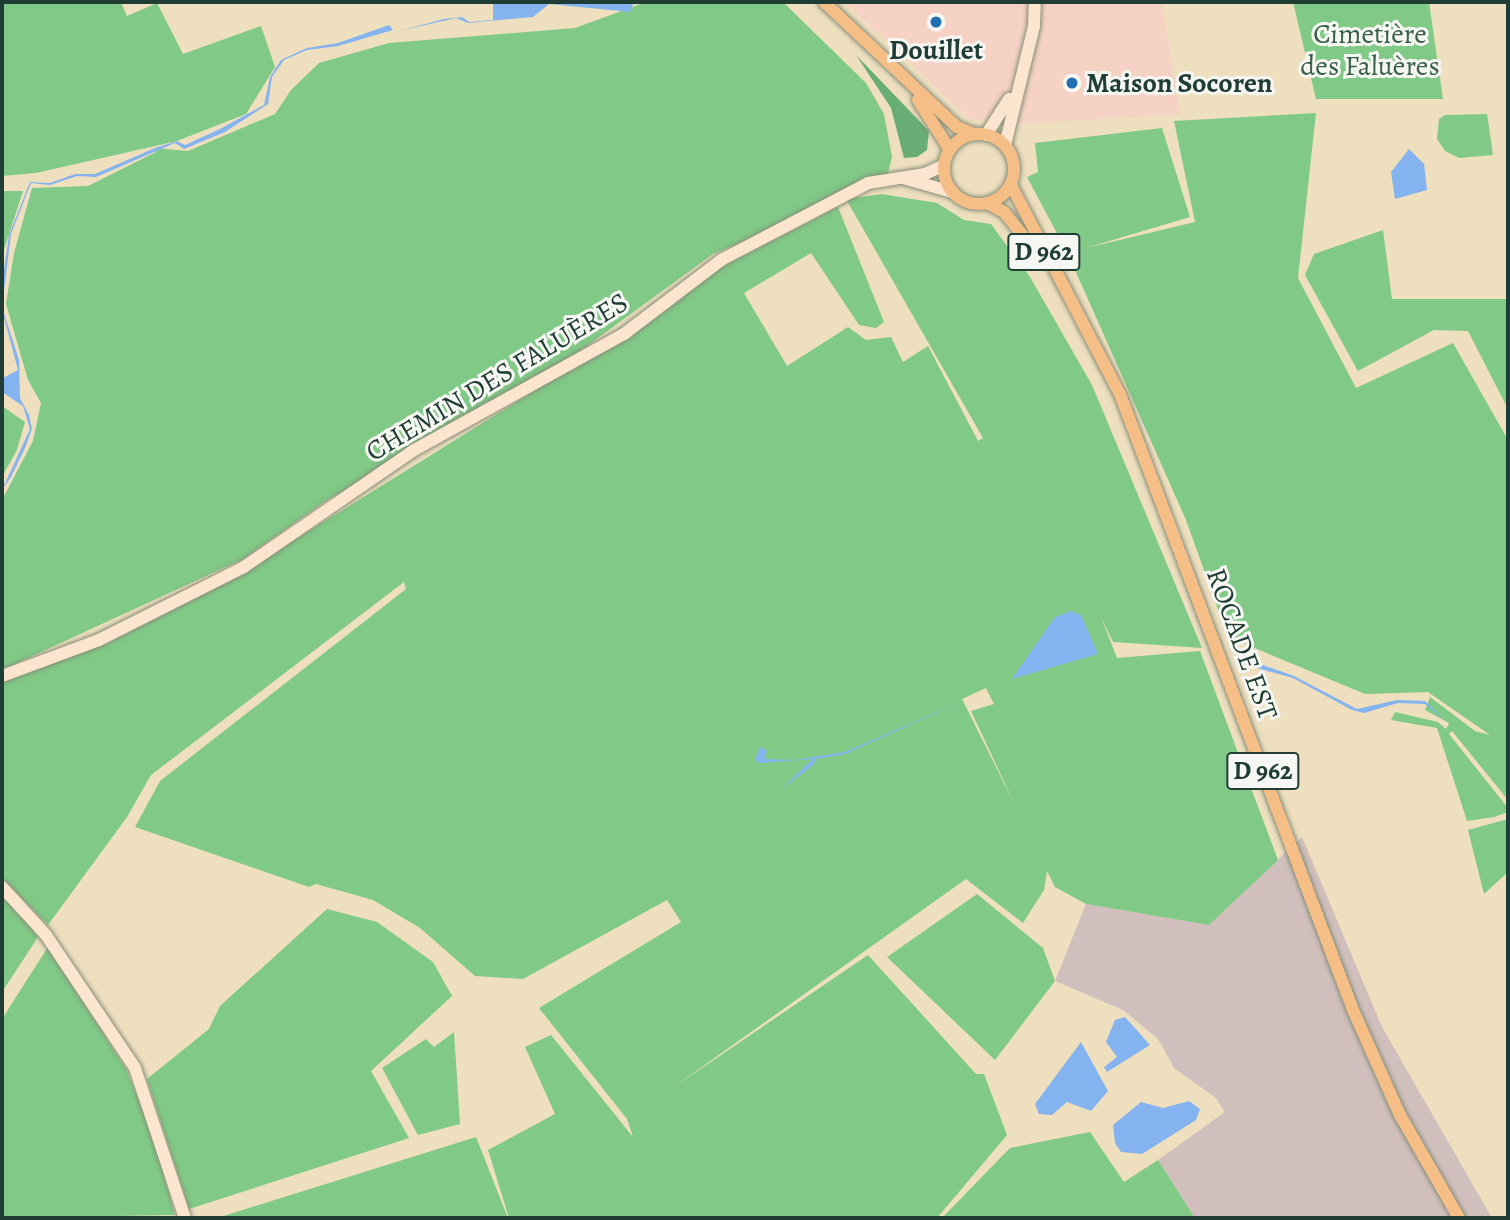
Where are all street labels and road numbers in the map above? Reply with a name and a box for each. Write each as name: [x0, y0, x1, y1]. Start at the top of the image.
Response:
road number: D 962: [1007, 230, 1081, 274]
street label: CHEMIN DES FALUÈRES: [360, 285, 634, 469]
street label: ROCADE EST: [1199, 564, 1285, 724]
road number: D 962: [1226, 748, 1300, 793]

